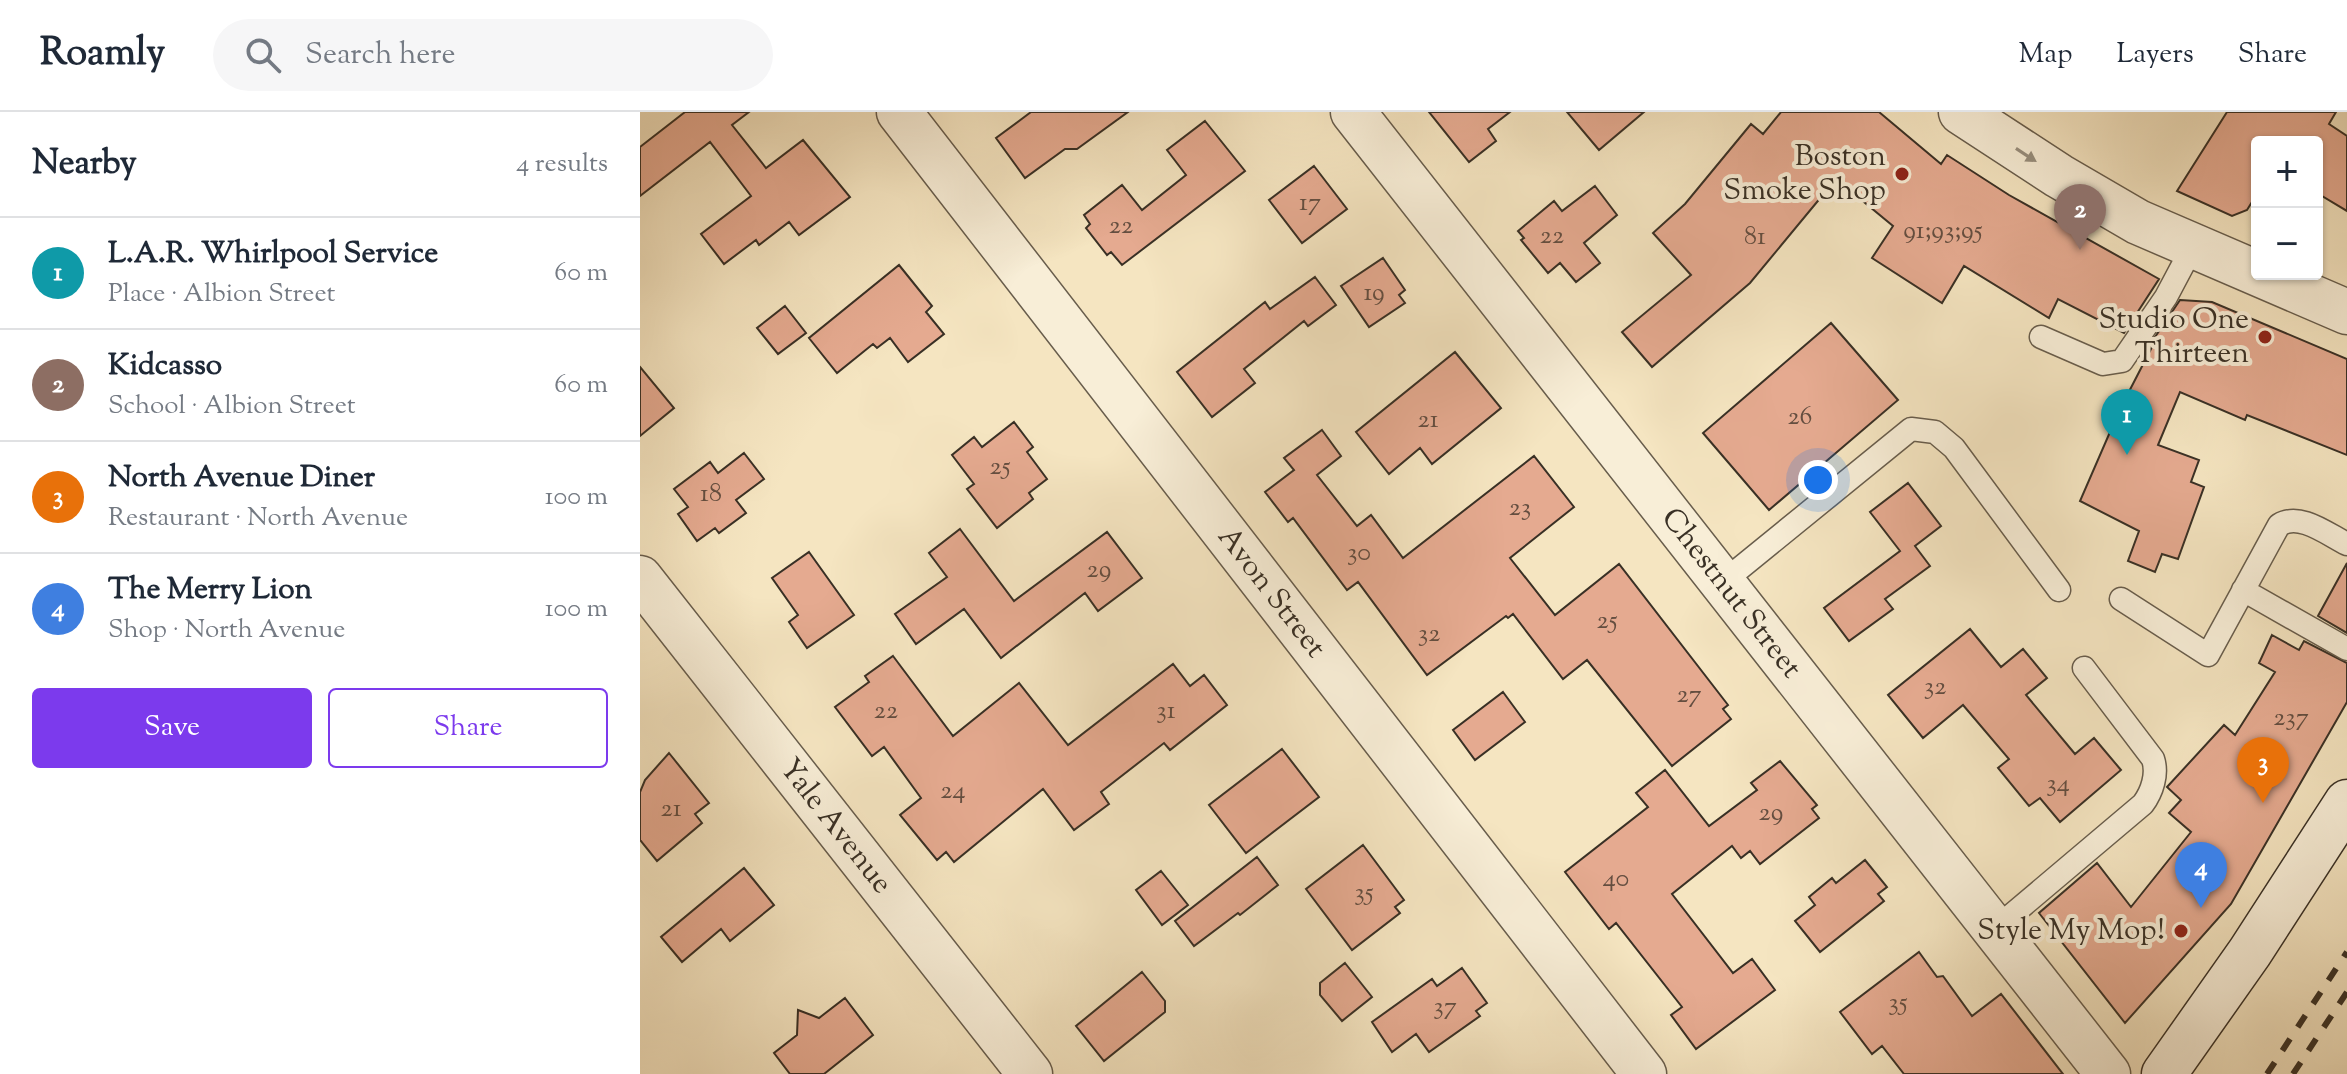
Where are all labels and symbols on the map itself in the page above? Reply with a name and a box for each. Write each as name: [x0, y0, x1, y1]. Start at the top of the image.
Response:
place label: Boston Smoke Shop: [1723, 136, 1886, 213]
one-way arrow: [2015, 148, 2037, 162]
marker: Boston Smoke Shop: [1893, 165, 1911, 183]
pin: 2: [2054, 184, 2106, 250]
house number: 17: [1299, 185, 1321, 222]
house number: 22: [1109, 208, 1133, 245]
house number: 91;93;95: [1903, 213, 1983, 250]
house number: 22: [1540, 218, 1564, 255]
house number: 81: [1744, 219, 1766, 256]
house number: 19: [1363, 275, 1385, 312]
place label: Studio One Thirteen: [2098, 299, 2249, 376]
marker: Studio One Thirteen: [2256, 328, 2274, 346]
pin: 1: [2101, 389, 2153, 455]
house number: 26: [1787, 399, 1813, 436]
house number: 21: [1417, 402, 1439, 439]
house number: 25: [989, 449, 1011, 486]
your location: [1798, 460, 1838, 500]
house number: 18: [700, 476, 722, 513]
house number: 23: [1509, 490, 1531, 527]
street label: Chestnut Street: [1650, 499, 1811, 688]
street label: Avon Street: [1207, 518, 1336, 667]
house number: 30: [1347, 535, 1371, 572]
house number: 29: [1087, 552, 1111, 589]
house number: 25: [1596, 603, 1618, 640]
house number: 32: [1418, 616, 1440, 653]
house number: 32: [1924, 669, 1946, 706]
house number: 27: [1676, 677, 1702, 714]
house number: 22: [874, 693, 898, 730]
house number: 31: [1156, 693, 1176, 730]
house number: 237: [2273, 700, 2309, 737]
pin: 3: [2237, 737, 2289, 803]
street label: Yale Avenue: [768, 749, 902, 903]
house number: 34: [2046, 766, 2070, 803]
house number: 24: [940, 773, 966, 810]
house number: 21: [660, 791, 682, 828]
house number: 29: [1759, 795, 1783, 832]
pin: 4: [2175, 842, 2227, 908]
house number: 40: [1603, 861, 1629, 898]
house number: 35: [1354, 875, 1374, 912]
place label: Style My Mop!: [1977, 910, 2165, 953]
marker: Style My Mop!: [2172, 922, 2190, 940]
house number: 35: [1888, 985, 1908, 1022]
house number: 37: [1433, 989, 1457, 1026]

